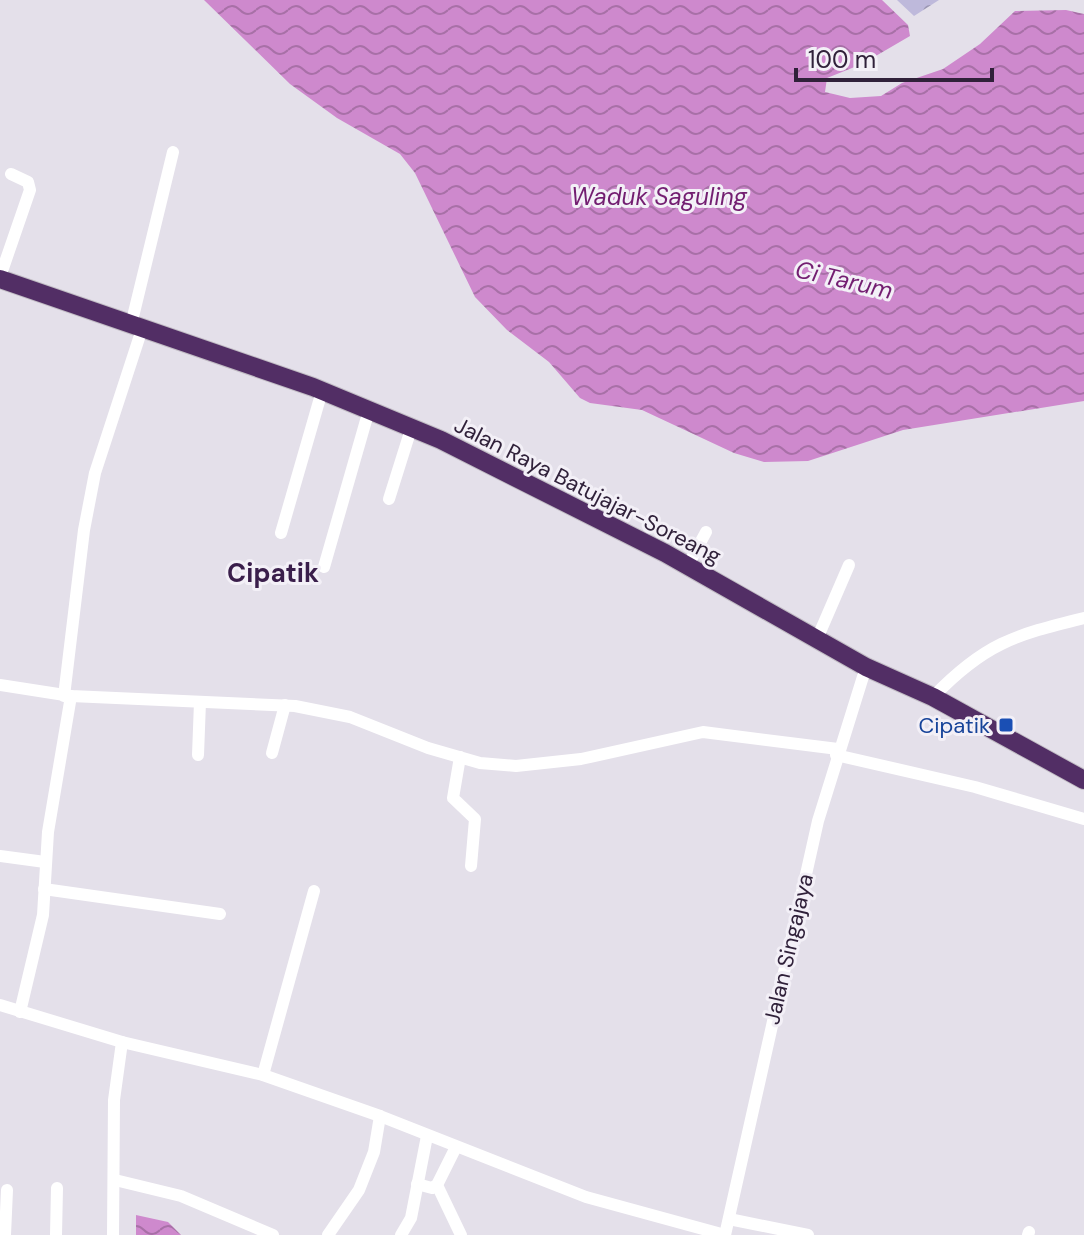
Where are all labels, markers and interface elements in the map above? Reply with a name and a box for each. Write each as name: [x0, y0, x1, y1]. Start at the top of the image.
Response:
scale bar: [796, 32, 992, 82]
text: 100 m: [808, 44, 876, 75]
water label: Waduk Saguling: [571, 181, 748, 212]
water label: Ci Tarum: [793, 253, 896, 306]
street label: Jalan Raya Batujajar-Soreang: [449, 410, 726, 571]
district label: Cipatik: [227, 556, 319, 590]
place label: Cipatik: [919, 711, 990, 740]
marker: Cipatik: [997, 716, 1015, 734]
street label: Jalan Singajaya: [757, 871, 820, 1027]

